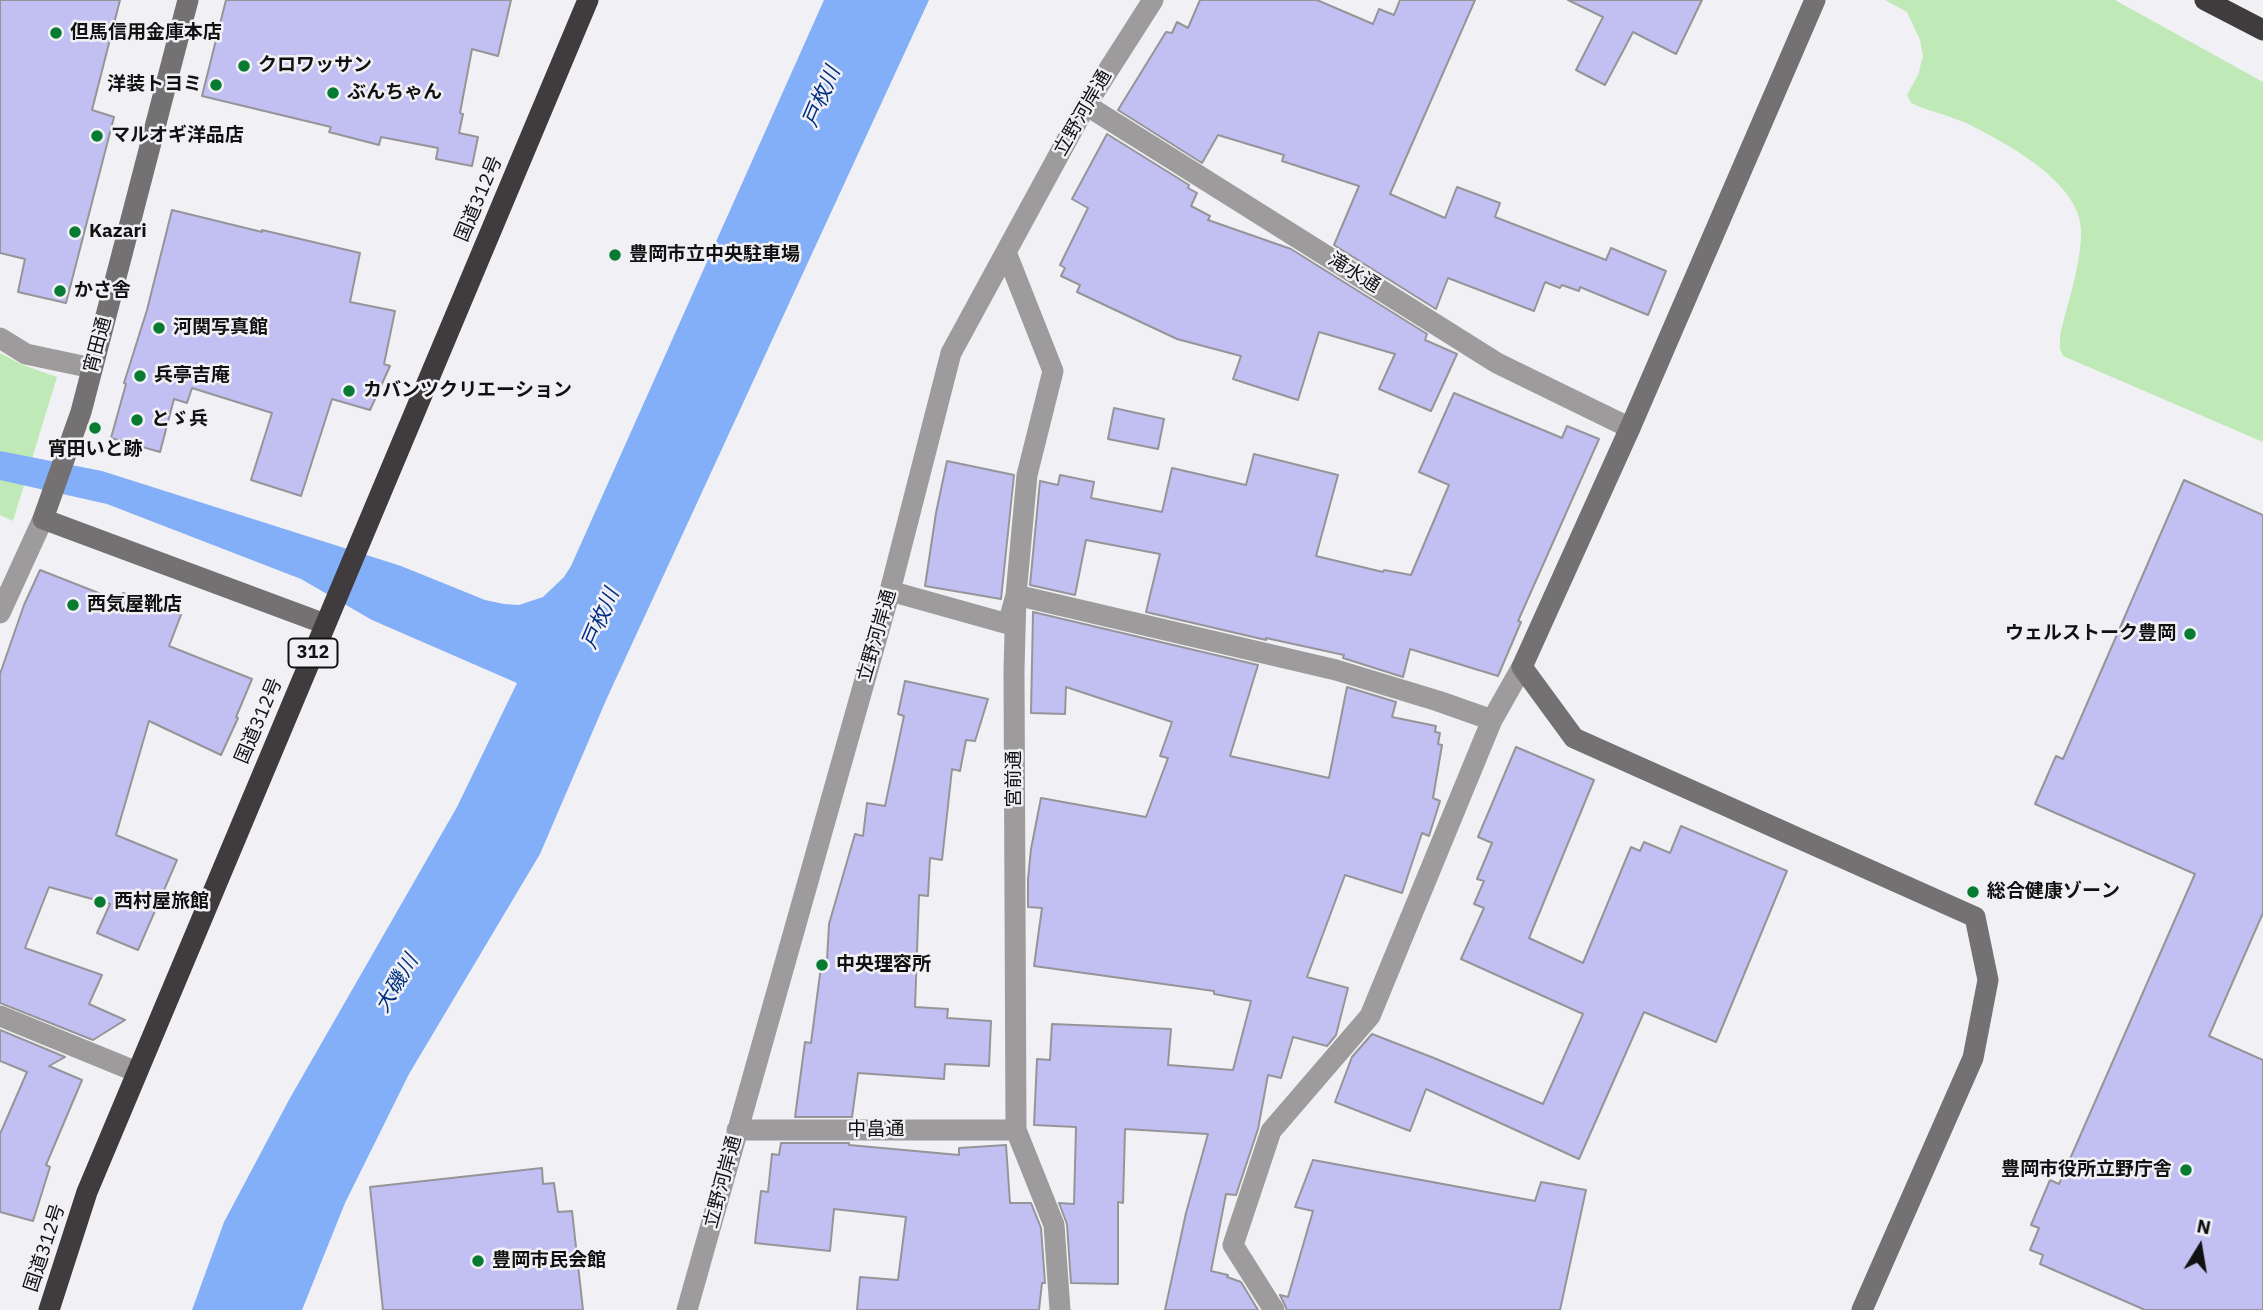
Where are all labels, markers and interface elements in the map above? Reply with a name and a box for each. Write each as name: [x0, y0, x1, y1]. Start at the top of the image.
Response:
place label: 但馬信用金庫本店: [70, 22, 222, 44]
marker: 但馬信用金庫本店: [48, 25, 64, 41]
place label: クロワッサン: [258, 55, 372, 77]
marker: クロワッサン: [236, 58, 252, 74]
water label: 戸枚川: [798, 63, 846, 131]
street label: 立野河岸通: [1049, 66, 1117, 160]
place label: 洋装トヨミ: [107, 74, 202, 96]
marker: 洋装トヨミ: [208, 77, 224, 93]
place label: ぶんちゃん: [347, 82, 442, 104]
marker: ぶんちゃん: [325, 85, 341, 101]
place label: マルオギ洋品店: [111, 125, 244, 147]
marker: マルオギ洋品店: [89, 128, 105, 144]
street label: 国道312号: [451, 153, 507, 245]
place label: Kazari: [89, 221, 147, 243]
marker: Kazari: [67, 224, 83, 240]
place label: 豊岡市立中央駐車場: [629, 244, 800, 266]
marker: 豊岡市立中央駐車場: [607, 247, 623, 263]
street label: 滝水通: [1324, 248, 1384, 298]
place label: かさ舎: [74, 280, 131, 302]
marker: かさ舎: [52, 283, 68, 299]
street label: 宵田通: [80, 315, 116, 375]
place label: 河関写真館: [173, 317, 268, 339]
marker: 河関写真館: [151, 320, 167, 336]
place label: 兵亭吉庵: [154, 365, 230, 387]
marker: 兵亭吉庵: [132, 368, 148, 384]
place label: カバンツクリエーション: [363, 380, 572, 402]
marker: カバンツクリエーション: [341, 383, 357, 399]
place label: とゞ兵: [151, 409, 208, 431]
marker: とゞ兵: [129, 412, 145, 428]
marker: 宵田いと跡: [87, 420, 103, 436]
place label: 宵田いと跡: [48, 439, 142, 461]
water label: 戸枚川: [577, 585, 625, 653]
street label: 立野河岸通: [853, 587, 901, 685]
place label: 西気屋靴店: [87, 594, 182, 616]
marker: 西気屋靴店: [65, 597, 81, 613]
place label: ウェルストーク豊岡: [2005, 623, 2176, 645]
marker: ウェルストーク豊岡: [2182, 626, 2198, 642]
road number: 312: [288, 638, 338, 668]
street label: 国道312号: [231, 675, 287, 767]
street label: 宮前通: [1004, 751, 1026, 807]
place label: 総合健康ゾーン: [1987, 881, 2120, 903]
marker: 総合健康ゾーン: [1965, 884, 1981, 900]
place label: 西村屋旅館: [114, 891, 209, 913]
marker: 西村屋旅館: [92, 894, 108, 910]
water label: 大磯川: [370, 951, 424, 1017]
place label: 中央理容所: [836, 954, 931, 976]
marker: 中央理容所: [814, 957, 830, 973]
street label: 中畠通: [848, 1119, 904, 1141]
street label: 立野河岸通: [700, 1133, 746, 1231]
place label: 豊岡市役所立野庁舎: [2001, 1159, 2172, 1181]
marker: 豊岡市役所立野庁舎: [2178, 1162, 2194, 1178]
street label: 国道312号: [20, 1201, 70, 1295]
north arrow: [2165, 1212, 2235, 1282]
text: N: [2195, 1213, 2213, 1239]
place label: 豊岡市民会館: [492, 1250, 606, 1272]
marker: 豊岡市民会館: [470, 1253, 486, 1269]

